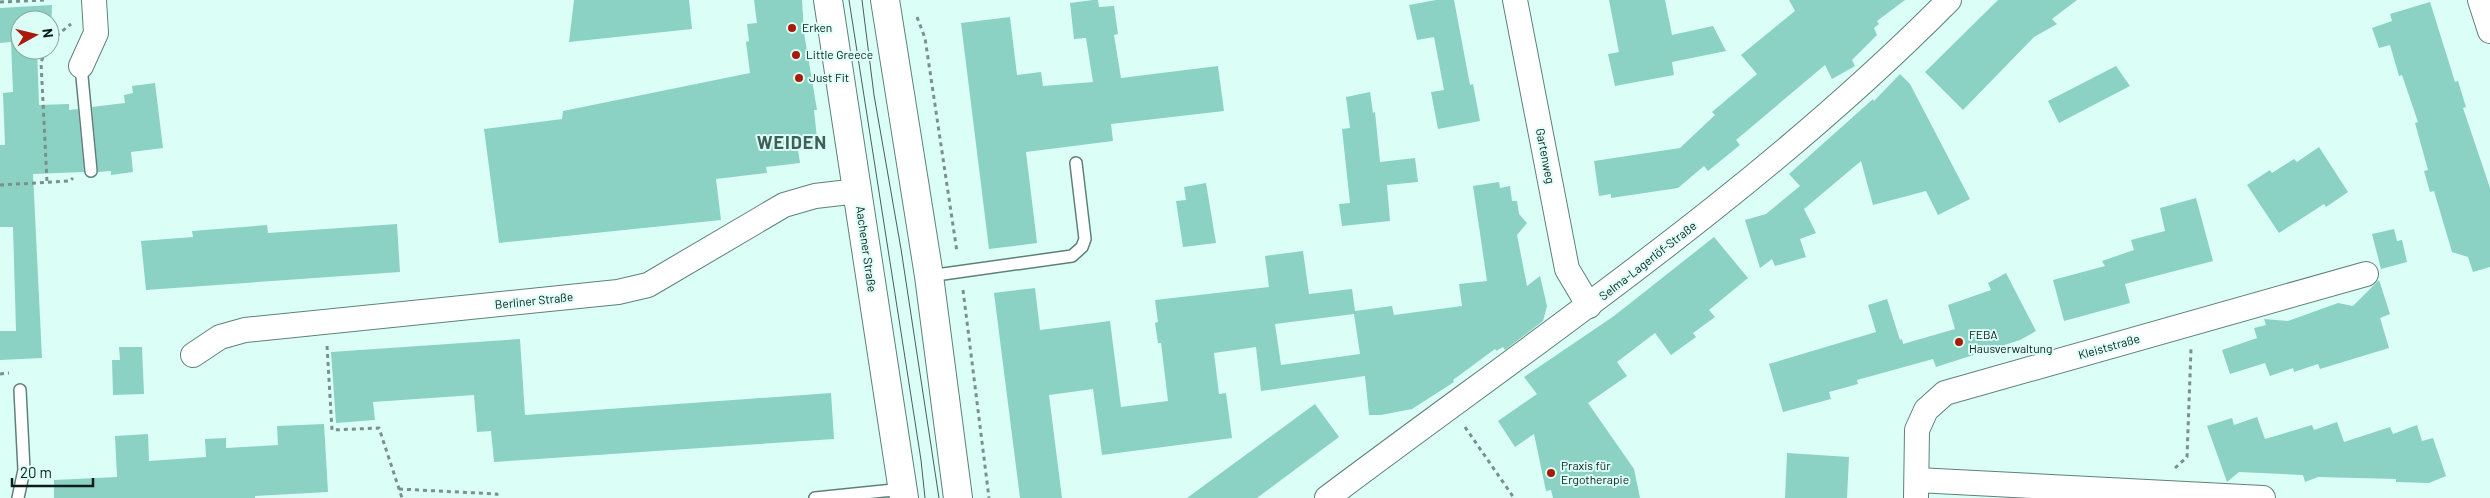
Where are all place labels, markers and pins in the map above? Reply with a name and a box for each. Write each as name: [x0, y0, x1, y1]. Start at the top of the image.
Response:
place label: Erken: [802, 20, 832, 34]
marker: Erken: [786, 22, 798, 34]
place label: Little Greece: [806, 47, 873, 61]
marker: Little Greece: [790, 49, 802, 61]
place label: Just Fit: [809, 70, 849, 84]
marker: Just Fit: [793, 72, 805, 84]
place label: FEBA Hausverwaltung: [1969, 327, 2053, 355]
marker: FEBA Hausverwaltung: [1953, 336, 1965, 348]
place label: Praxis für Ergotherapie: [1561, 458, 1629, 486]
marker: Praxis für Ergotherapie: [1545, 467, 1557, 479]

